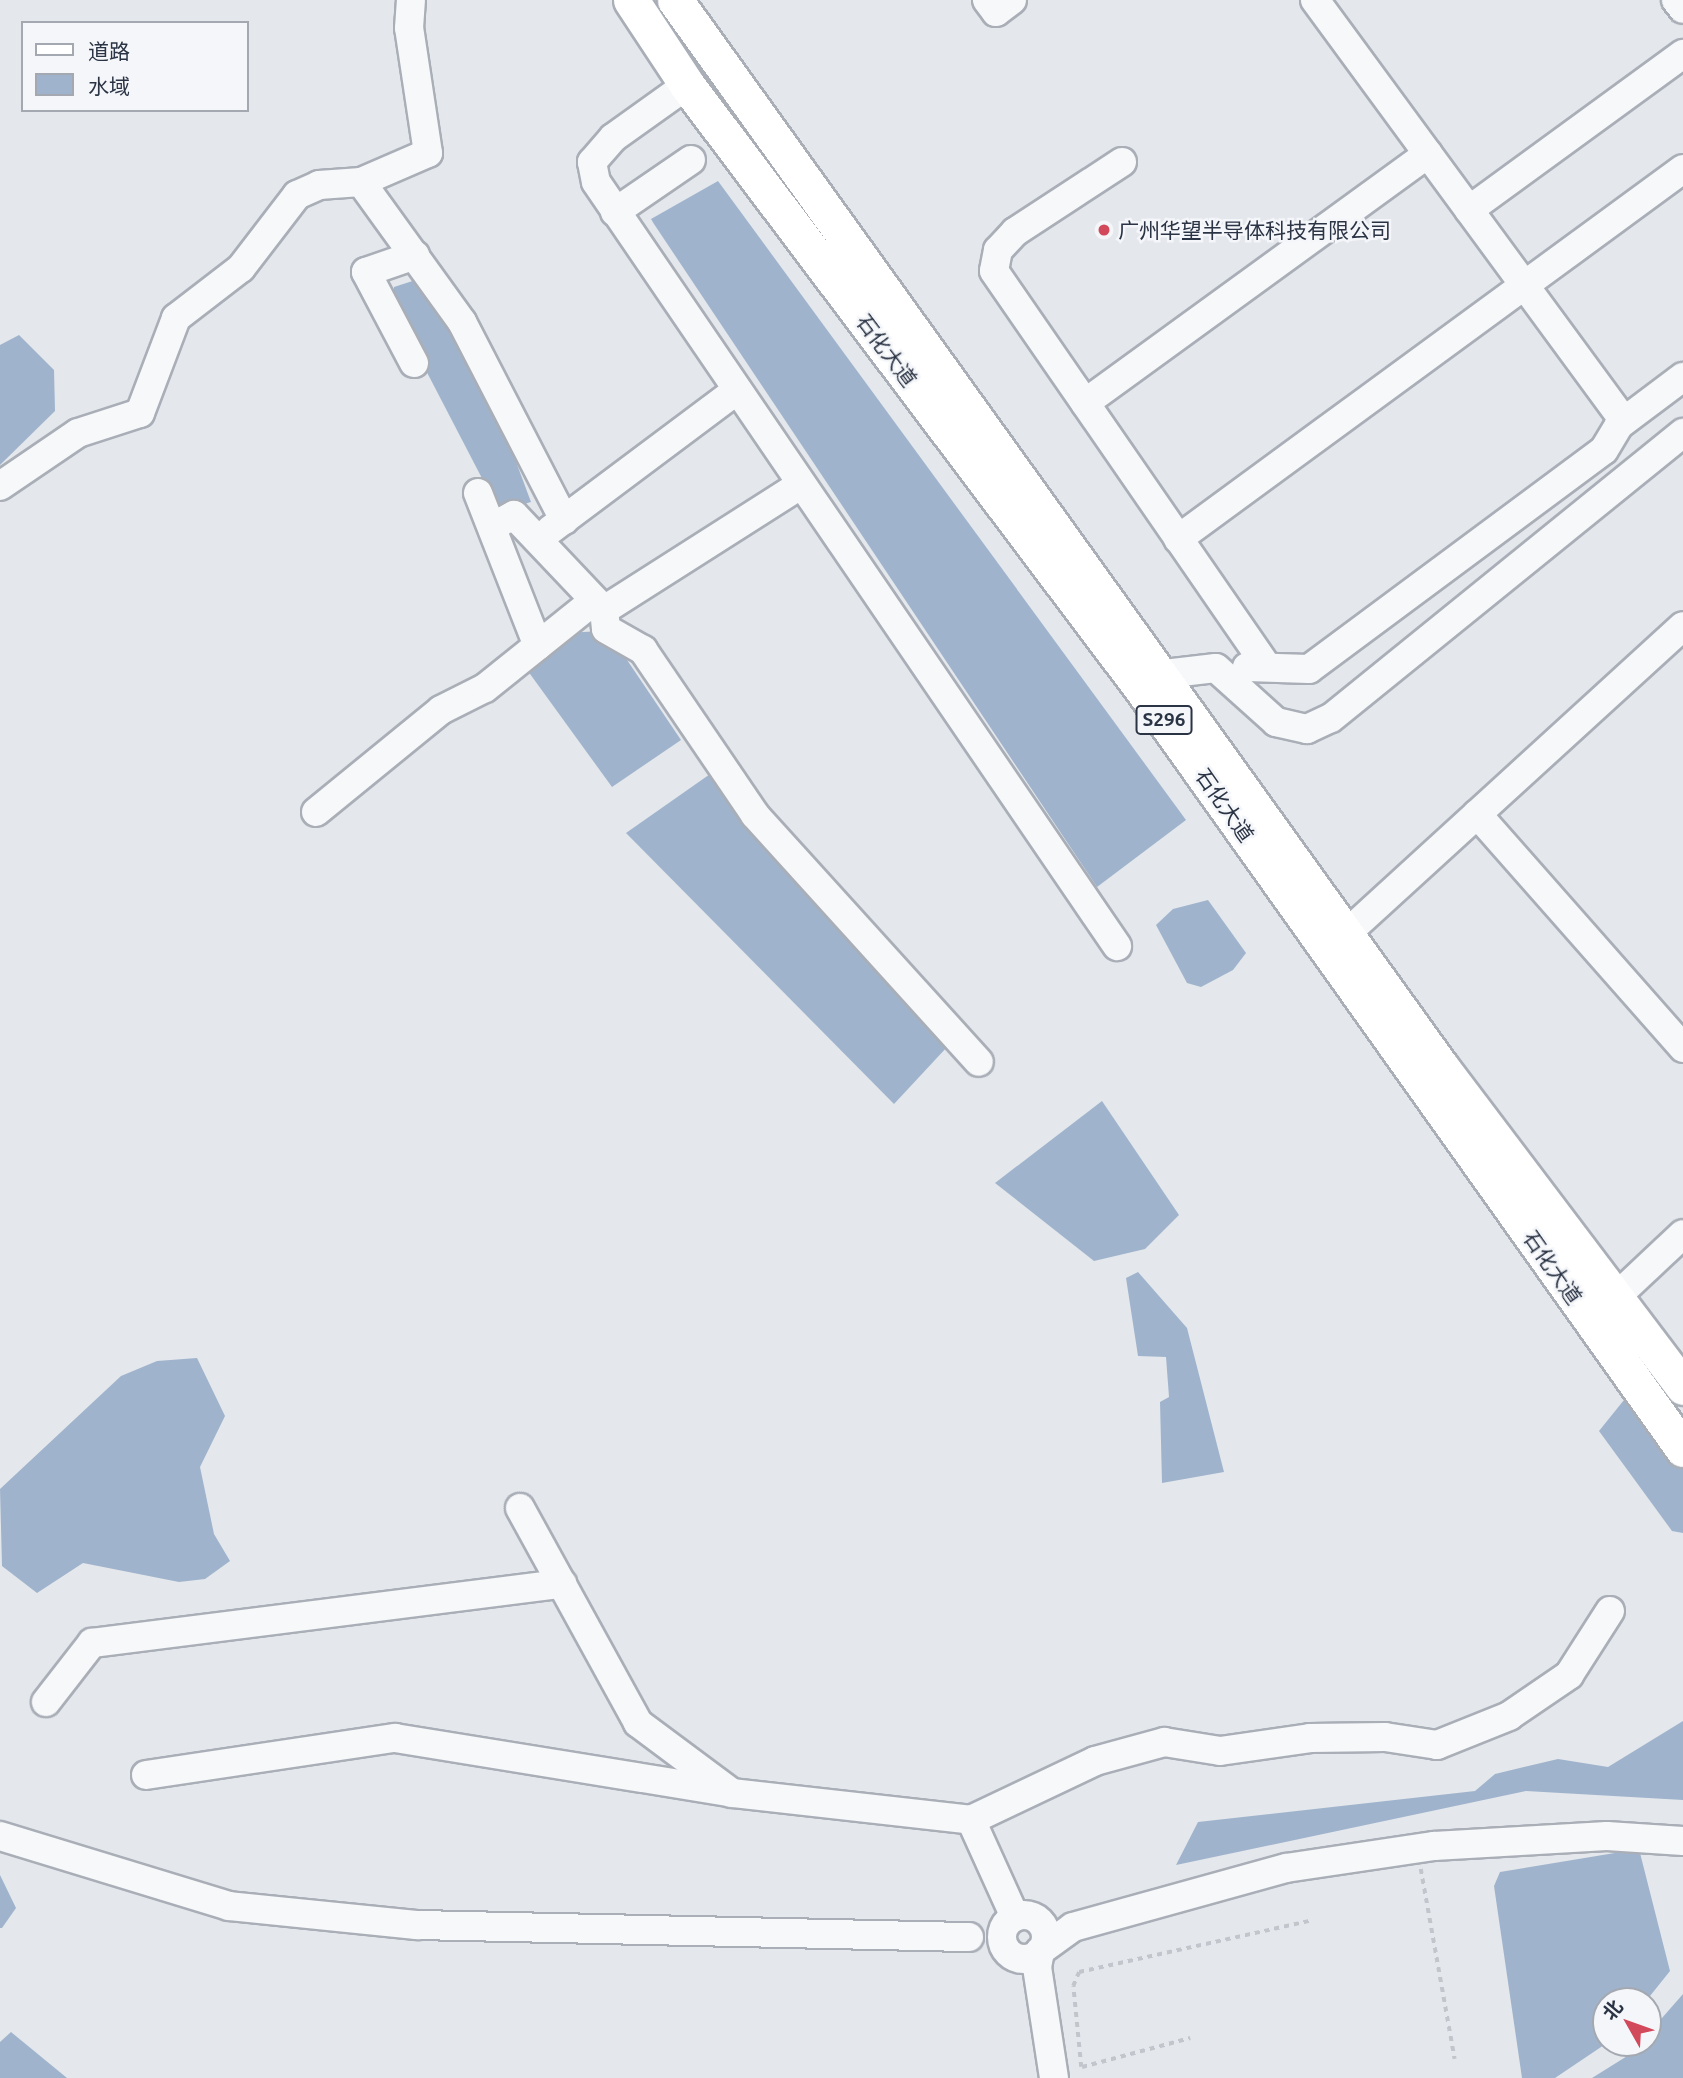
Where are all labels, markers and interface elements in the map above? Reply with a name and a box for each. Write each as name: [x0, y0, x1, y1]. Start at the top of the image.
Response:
legend: [21, 21, 248, 112]
text: 道路: [88, 39, 130, 63]
text: 水域: [88, 74, 130, 98]
place label: 广州华望半导体科技有限公司: [1118, 217, 1391, 243]
marker: 广州华望半导体科技有限公司: [1096, 222, 1112, 238]
street label: 石化大道: [852, 309, 922, 391]
road number: S296: [1134, 705, 1194, 736]
street label: 石化大道: [1191, 763, 1259, 847]
street label: 石化大道: [1519, 1225, 1587, 1309]
north arrow: [1592, 1987, 1662, 2057]
text: 北: [1598, 1995, 1627, 2024]

